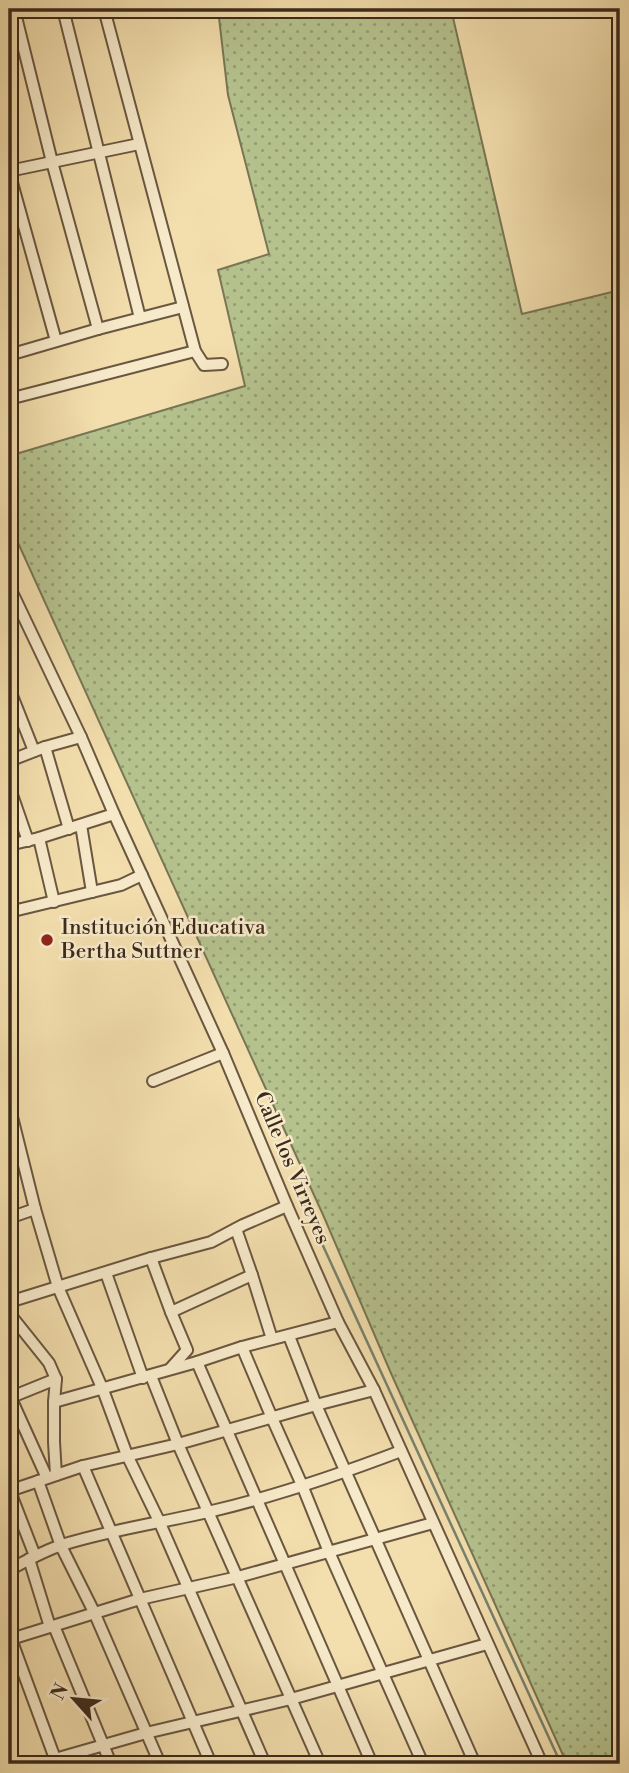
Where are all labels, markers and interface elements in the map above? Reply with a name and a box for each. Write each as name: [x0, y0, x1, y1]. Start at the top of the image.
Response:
place label: Institución Educativa Bertha Suttner: [60, 915, 266, 965]
marker: Institución Educativa Bertha Suttner: [39, 932, 55, 948]
street label: Calle los Virreyes: [248, 1088, 336, 1248]
north arrow: [38, 1664, 108, 1734]
text: N: [46, 1680, 74, 1704]

